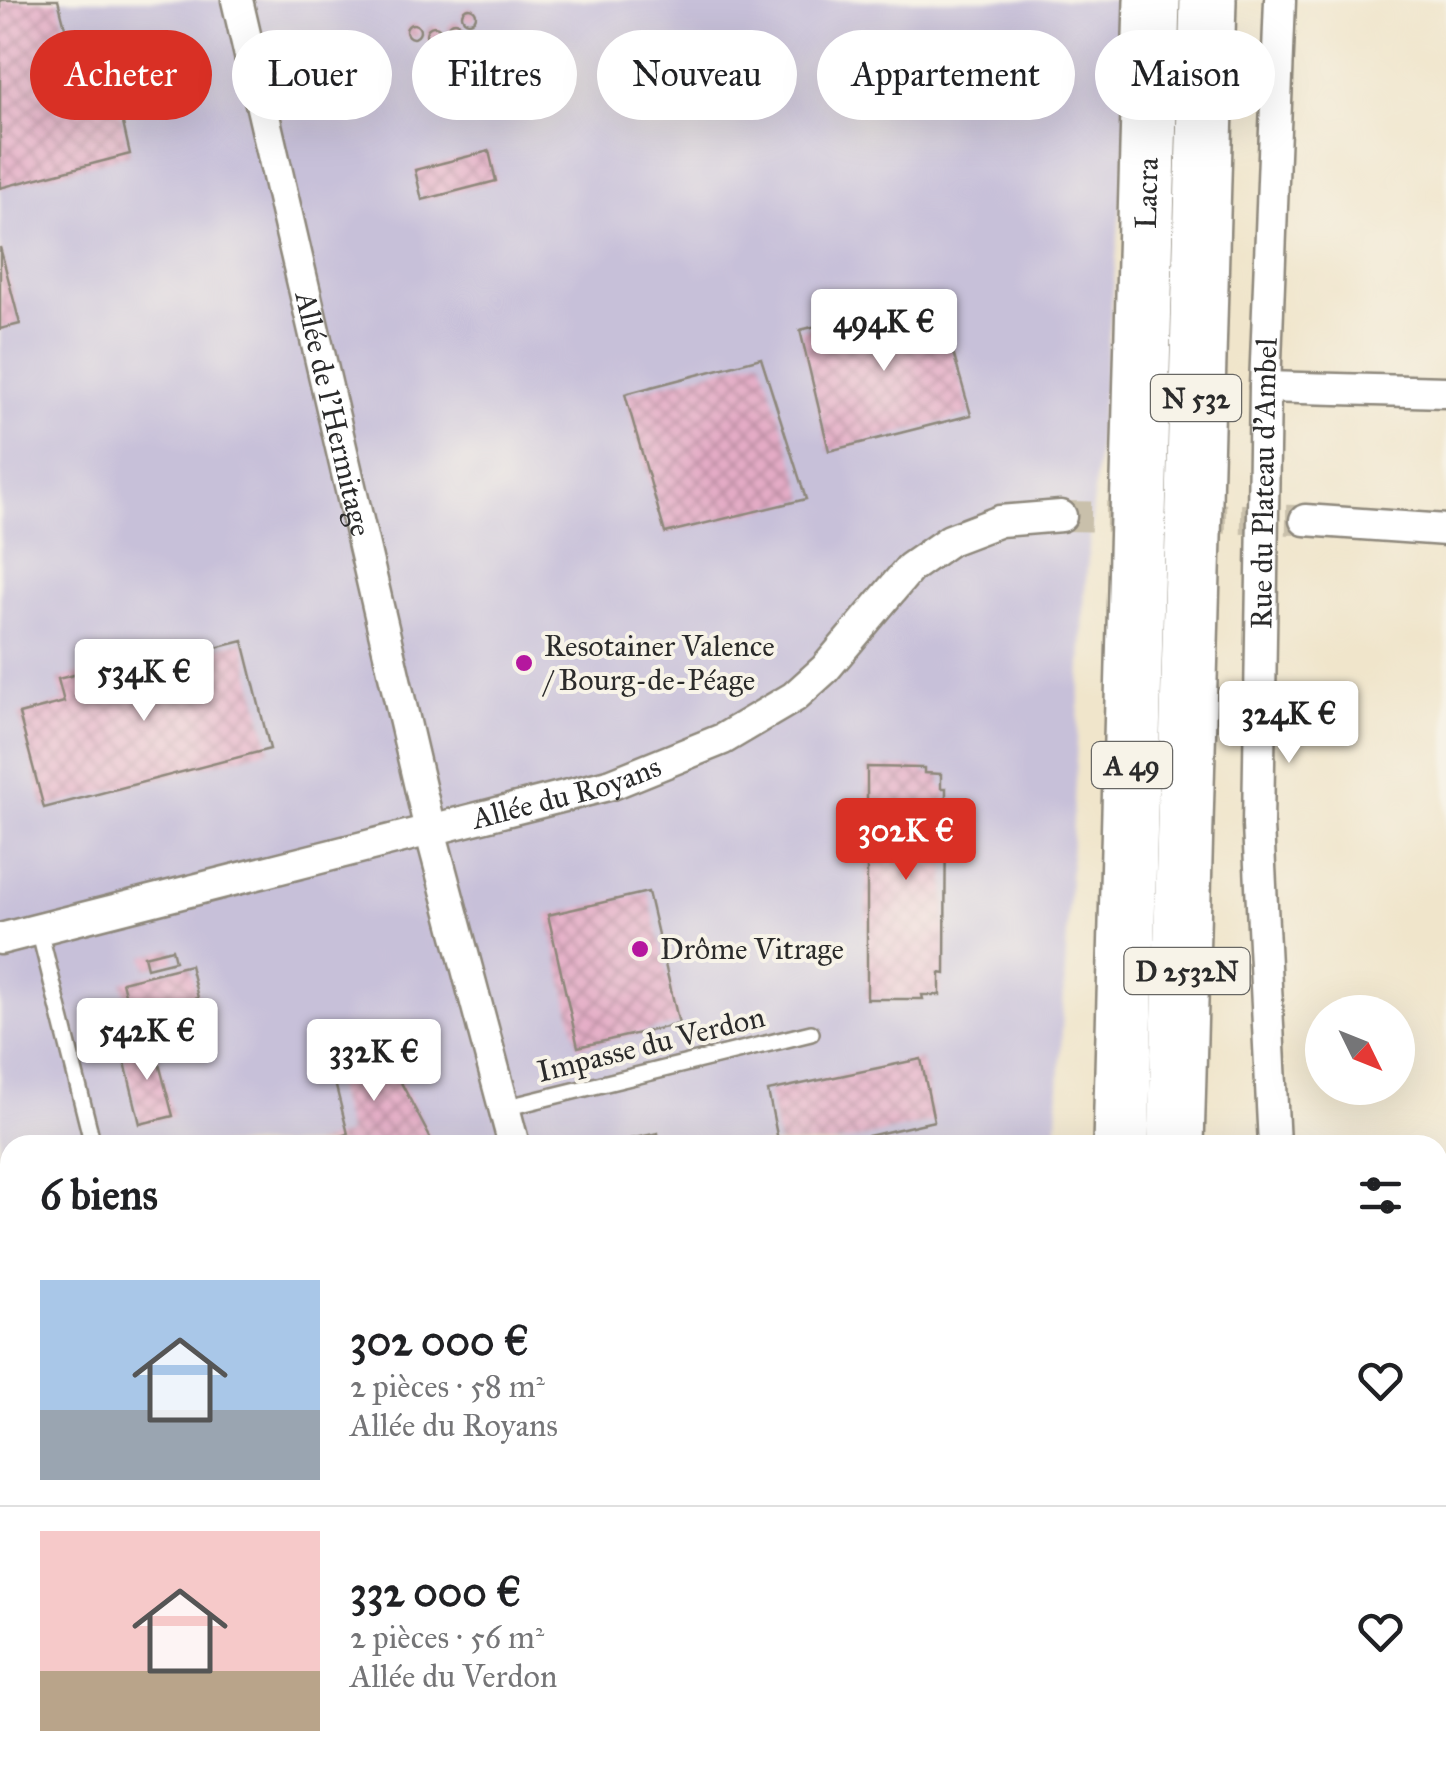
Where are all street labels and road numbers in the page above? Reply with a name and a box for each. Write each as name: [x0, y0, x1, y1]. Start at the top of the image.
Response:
street label: Lacra: [1128, 157, 1166, 230]
street label: Allée de l'Hermitage: [287, 286, 379, 540]
street label: Rue du Plateau d'Ambel: [1243, 336, 1285, 629]
road number: N 532: [1151, 375, 1241, 421]
road number: A 49: [1092, 742, 1172, 788]
street label: Allée du Royans: [466, 748, 666, 837]
road number: D 2532N: [1124, 948, 1250, 994]
street label: Impasse du Verdon: [534, 998, 768, 1090]

